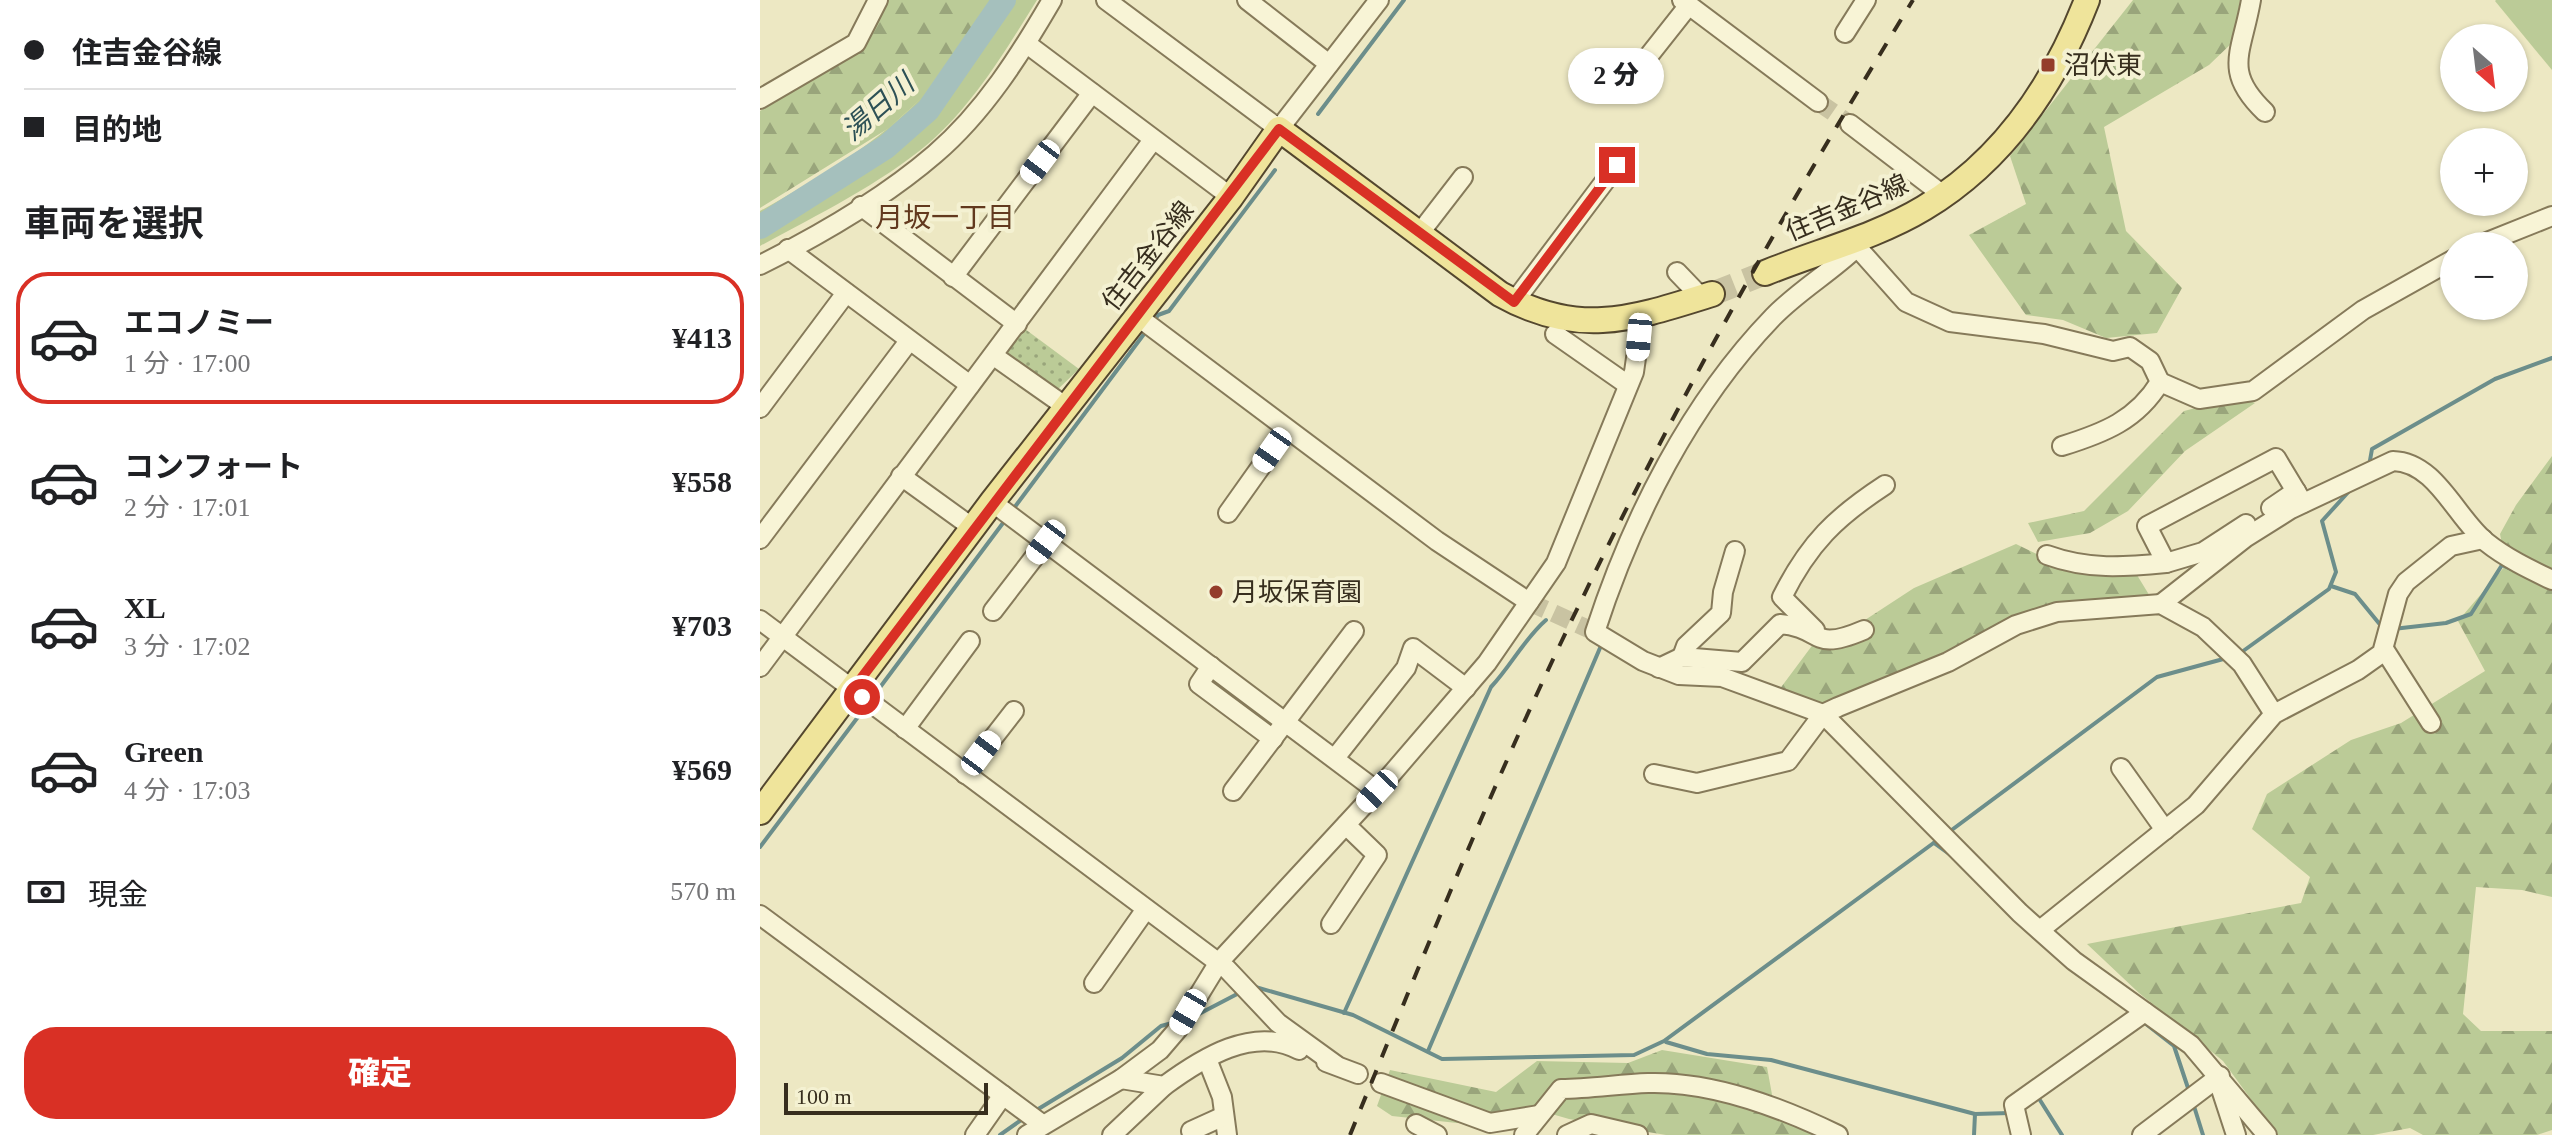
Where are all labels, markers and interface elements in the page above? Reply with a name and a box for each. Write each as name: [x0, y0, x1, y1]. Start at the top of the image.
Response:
north arrow: [2440, 24, 2528, 112]
map controls: [2440, 24, 2528, 320]
text: 住吉金谷線: [72, 36, 222, 69]
callout: 2 分: [1569, 49, 1665, 105]
place label: 沼伏東: [2064, 51, 2142, 80]
marker: 沼伏東: [2039, 56, 2057, 74]
text: 2 分: [1593, 61, 1639, 90]
water label: 湯日川: [836, 66, 922, 146]
text: 目的地: [72, 113, 162, 146]
button: +: [2440, 128, 2528, 216]
car: [1016, 136, 1064, 188]
route end: [1599, 147, 1635, 183]
street label: 住吉金谷線: [1781, 169, 1913, 247]
street label: 住吉金谷線: [1097, 196, 1199, 316]
district label: 月坂一丁目: [875, 202, 1015, 233]
text: 車両を選択: [24, 204, 204, 244]
button: −: [2440, 232, 2528, 320]
icon: car: [28, 302, 100, 374]
text: エコノミー: [124, 306, 274, 339]
car: [1625, 312, 1653, 362]
text: ¥413: [672, 321, 732, 354]
text: 1 分 · 17:00: [124, 349, 250, 378]
car: [1248, 423, 1296, 477]
icon: car: [28, 446, 100, 518]
text: コンフォート: [124, 450, 303, 483]
text: ¥558: [672, 465, 732, 498]
text: 2 分 · 17:01: [124, 493, 250, 522]
car: [1022, 516, 1070, 568]
place label: 月坂保育園: [1232, 578, 1362, 607]
marker: 月坂保育園: [1207, 583, 1225, 601]
icon: car: [28, 590, 100, 662]
text: XL: [124, 591, 166, 624]
text: ¥703: [672, 609, 732, 642]
text: 3 分 · 17:02: [124, 632, 250, 661]
route start: [844, 679, 880, 715]
car: [957, 727, 1005, 779]
icon: car: [28, 734, 100, 806]
text: Green: [124, 735, 203, 768]
text: ¥569: [672, 753, 732, 786]
car: [1352, 765, 1402, 817]
text: 4 分 · 17:03: [124, 776, 250, 805]
icon: cash: [24, 870, 68, 914]
text: 570 m: [670, 877, 736, 906]
text: 現金: [88, 878, 148, 911]
car: [1166, 985, 1210, 1039]
button: 確定: [24, 1027, 736, 1119]
scale bar: [784, 1079, 988, 1115]
text: 100 m: [796, 1084, 852, 1109]

